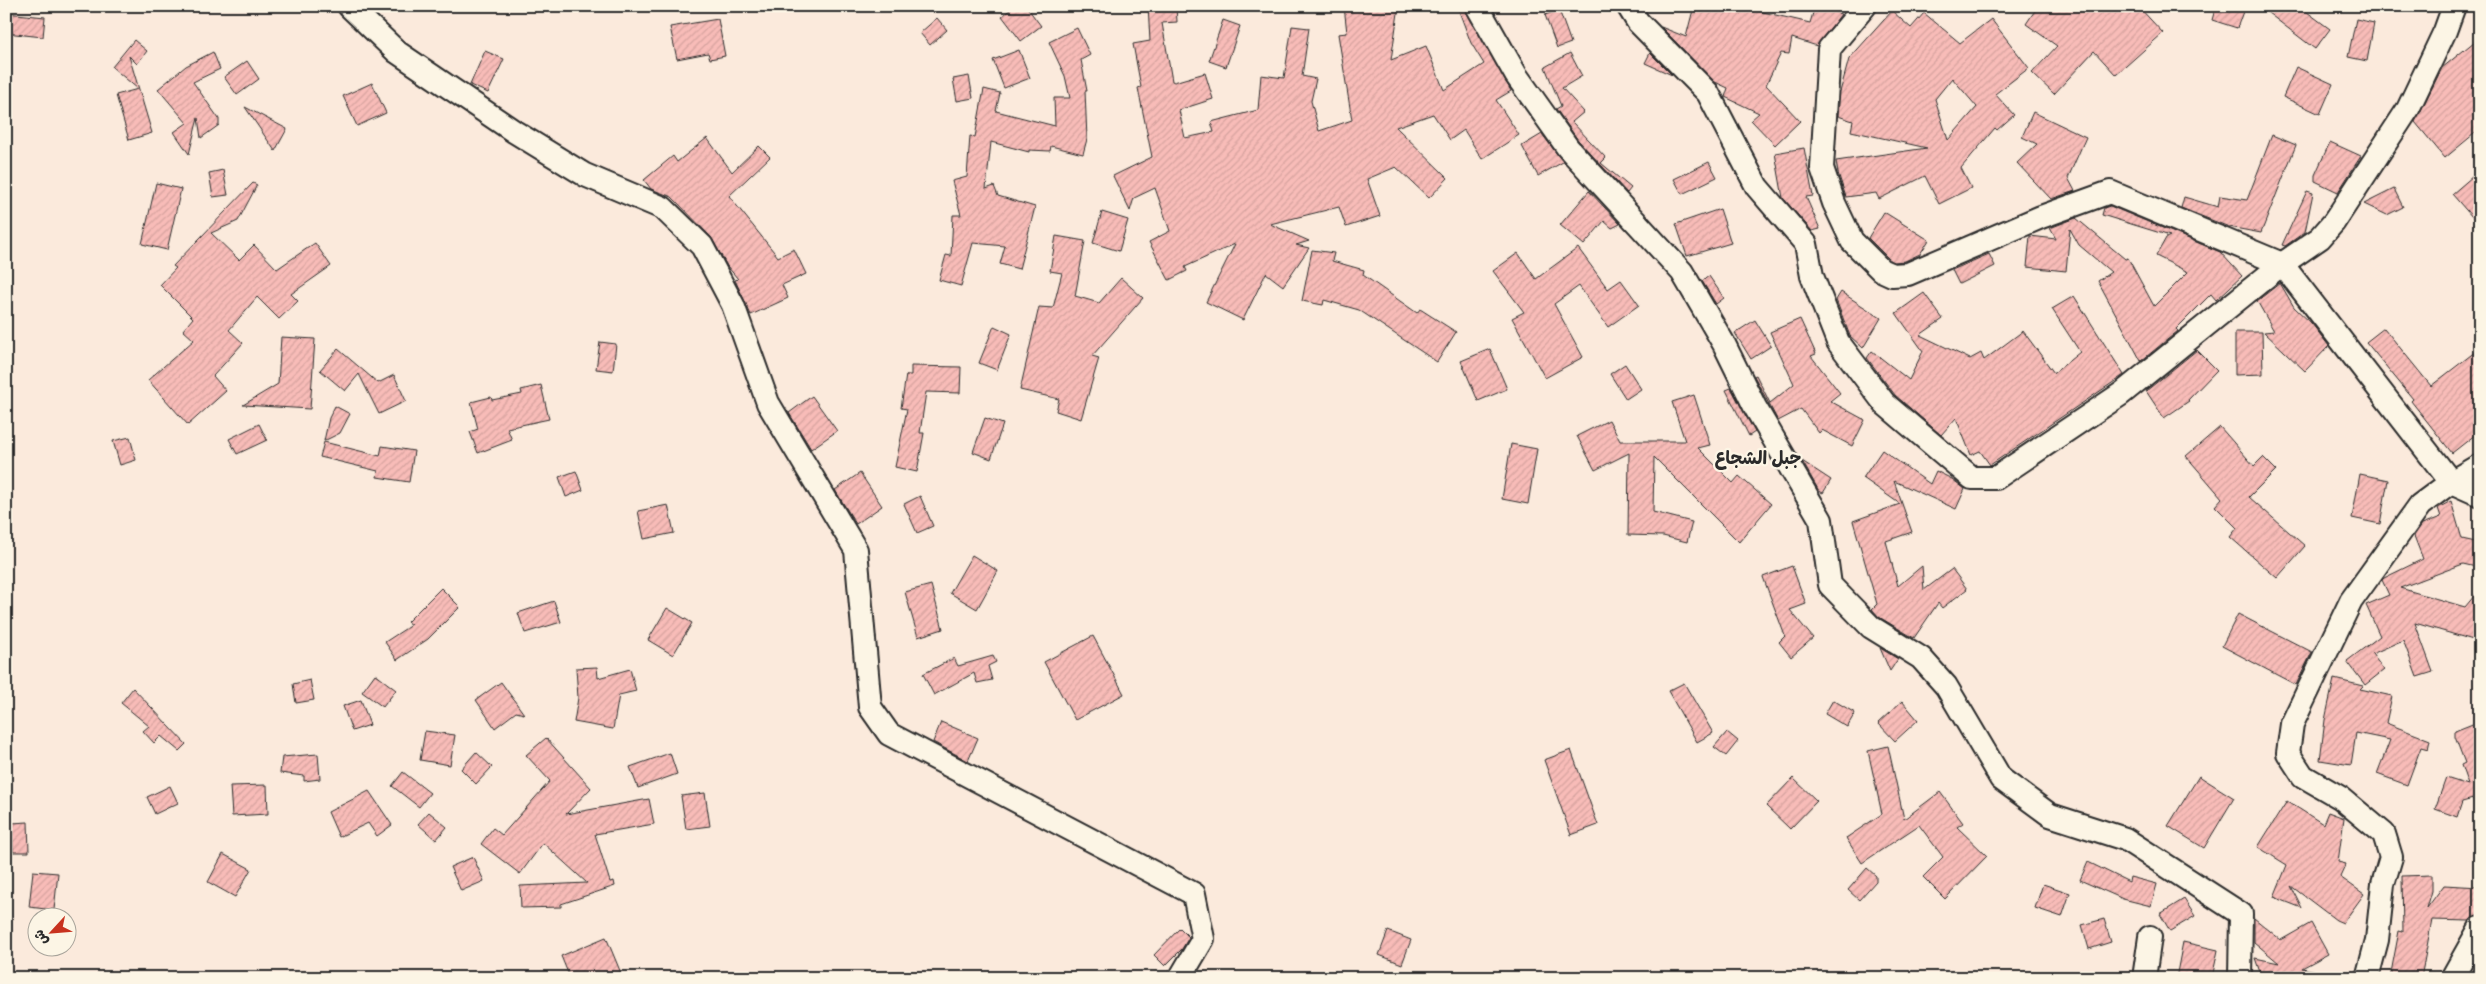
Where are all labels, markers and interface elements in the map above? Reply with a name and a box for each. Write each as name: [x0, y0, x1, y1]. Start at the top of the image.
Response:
district label: جبل الشجاع: [1715, 446, 1802, 470]
north arrow: [28, 906, 78, 956]
text: ش: [29, 927, 52, 949]

